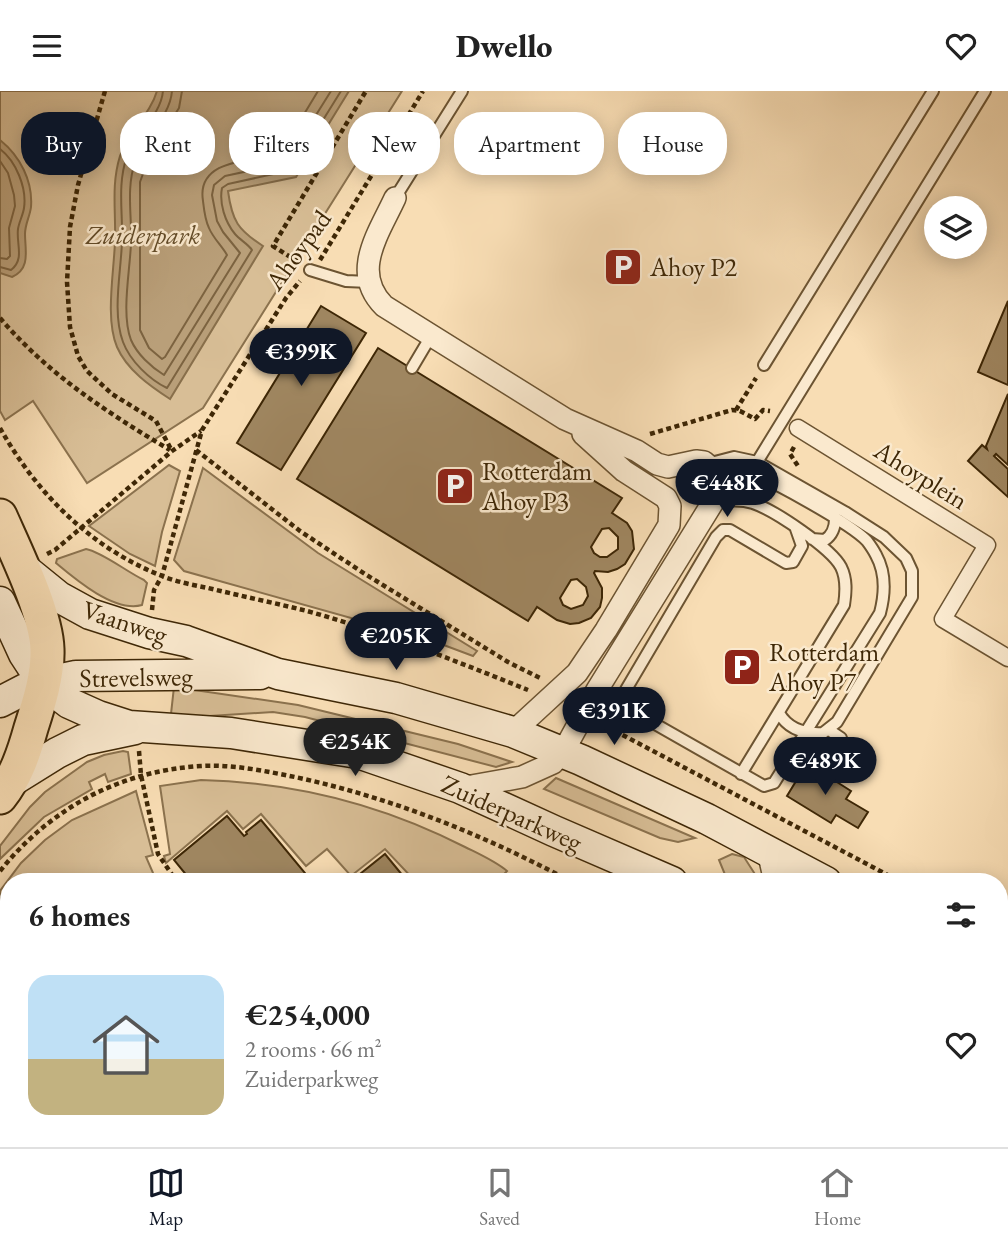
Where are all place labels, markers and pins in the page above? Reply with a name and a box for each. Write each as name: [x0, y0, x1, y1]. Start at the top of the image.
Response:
parking icon: Ahoy P2: [602, 246, 644, 288]
place label: Ahoy P2: [649, 250, 738, 284]
pin: €399K: [252, 329, 350, 388]
place label: Rotterdam Ahoy P3: [481, 454, 592, 518]
pin: €448K: [678, 459, 776, 519]
parking icon: Rotterdam Ahoy P3: [434, 465, 476, 507]
pin: €205K: [347, 613, 445, 672]
place label: Rotterdam Ahoy P7: [768, 635, 879, 699]
parking icon: Rotterdam Ahoy P7: [721, 646, 763, 688]
pin: €391K: [565, 687, 663, 747]
pin: €254K: [306, 719, 404, 778]
pin: €489K: [776, 737, 874, 797]

